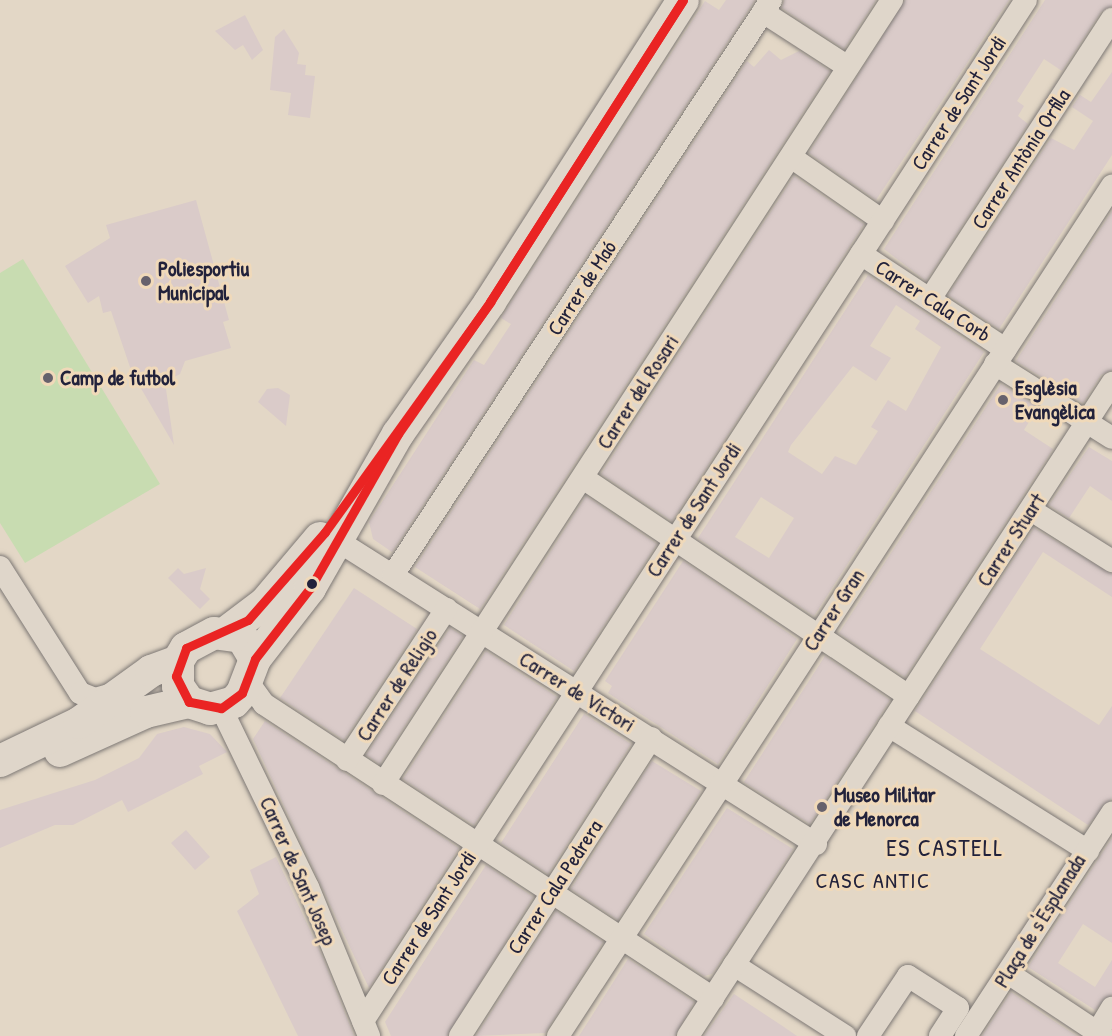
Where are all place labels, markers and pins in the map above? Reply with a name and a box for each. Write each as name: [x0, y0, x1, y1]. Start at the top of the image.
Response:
place label: Poliesportiu Municipal: [158, 256, 249, 306]
marker: Poliesportiu Municipal: [139, 274, 153, 288]
place label: Camp de futbol: [60, 365, 175, 391]
marker: Camp de futbol: [41, 371, 55, 385]
place label: Esglèsia Evangèlica: [1015, 375, 1095, 425]
marker: Esglèsia Evangèlica: [996, 393, 1010, 407]
unlabelled marker: [306, 578, 318, 590]
place label: Museo Militar de Menorca: [834, 782, 936, 832]
marker: Museo Militar de Menorca: [815, 800, 829, 814]

